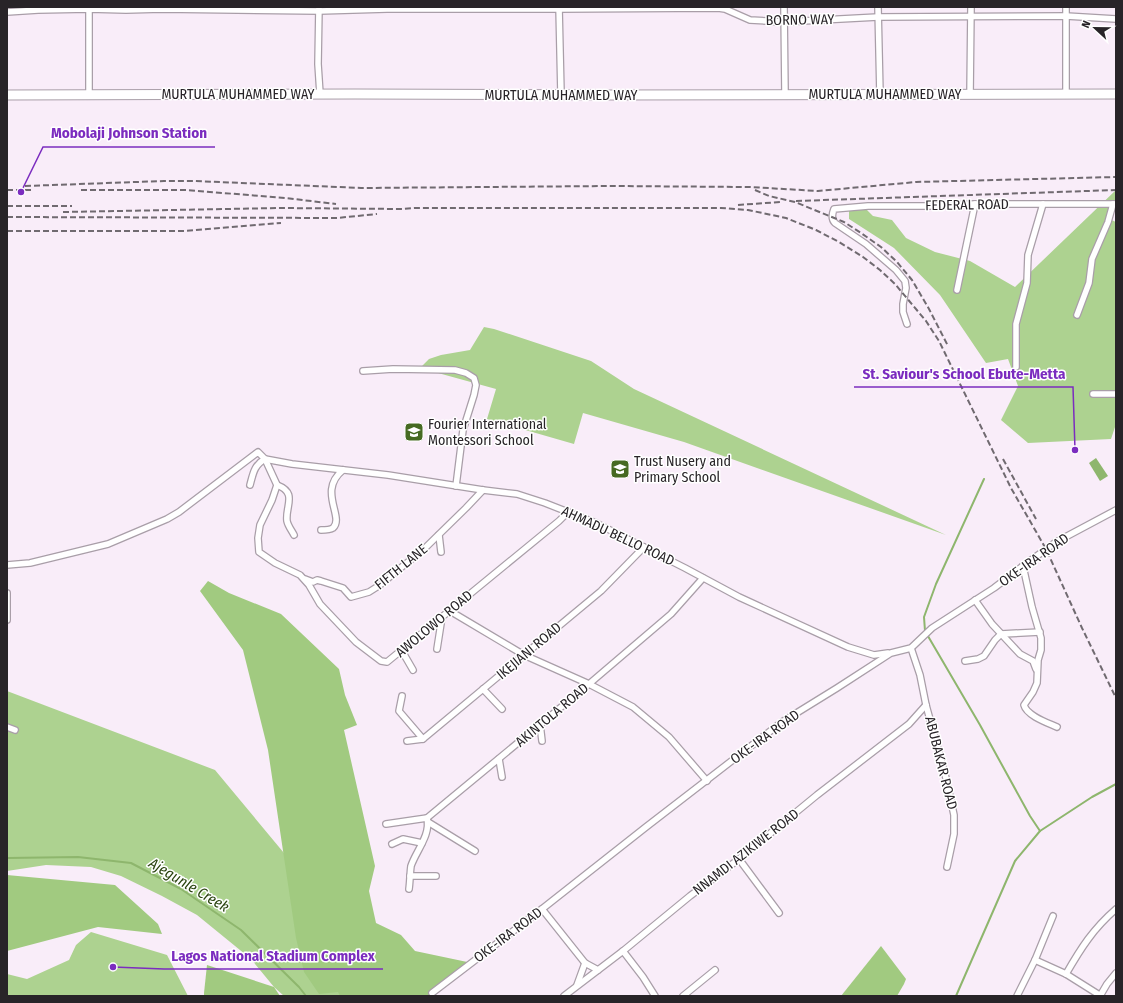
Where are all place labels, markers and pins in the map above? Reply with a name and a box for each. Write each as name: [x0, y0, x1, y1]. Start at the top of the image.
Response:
callout: Mobolaji Johnson Station: [43, 120, 215, 147]
callout: St. Saviour's School Ebute-Metta: [854, 360, 1073, 387]
place label: Fourier International Montessori School: [428, 416, 547, 449]
school or university icon: Fourier International Montessori School: [403, 421, 425, 443]
place label: Trust Nusery and Primary School: [634, 453, 731, 486]
school or university icon: Trust Nusery and Primary School: [609, 458, 631, 480]
callout: Lagos National Stadium Complex: [164, 942, 383, 969]

